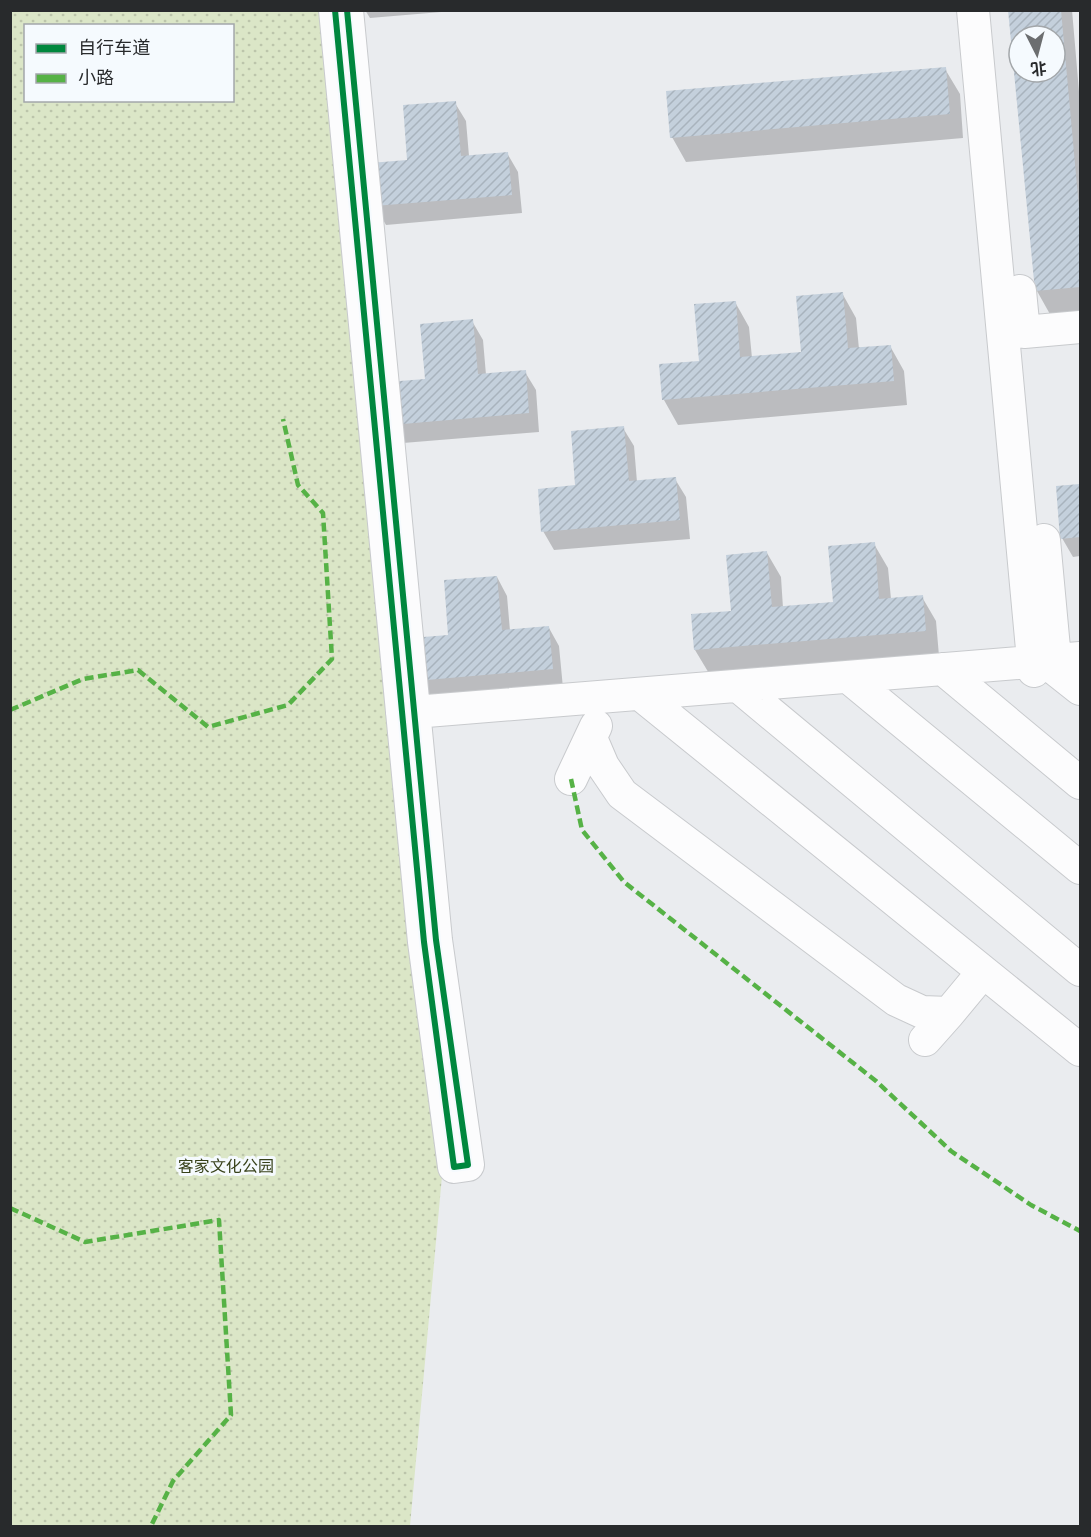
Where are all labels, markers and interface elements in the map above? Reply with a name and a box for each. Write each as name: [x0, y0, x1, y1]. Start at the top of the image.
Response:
legend: [24, 24, 234, 102]
north arrow: [1007, 24, 1067, 84]
text: 自行车道: [78, 37, 150, 58]
text: 北: [1030, 58, 1047, 79]
text: 小路: [78, 67, 114, 88]
park label: 客家文化公园: [178, 1157, 274, 1176]

